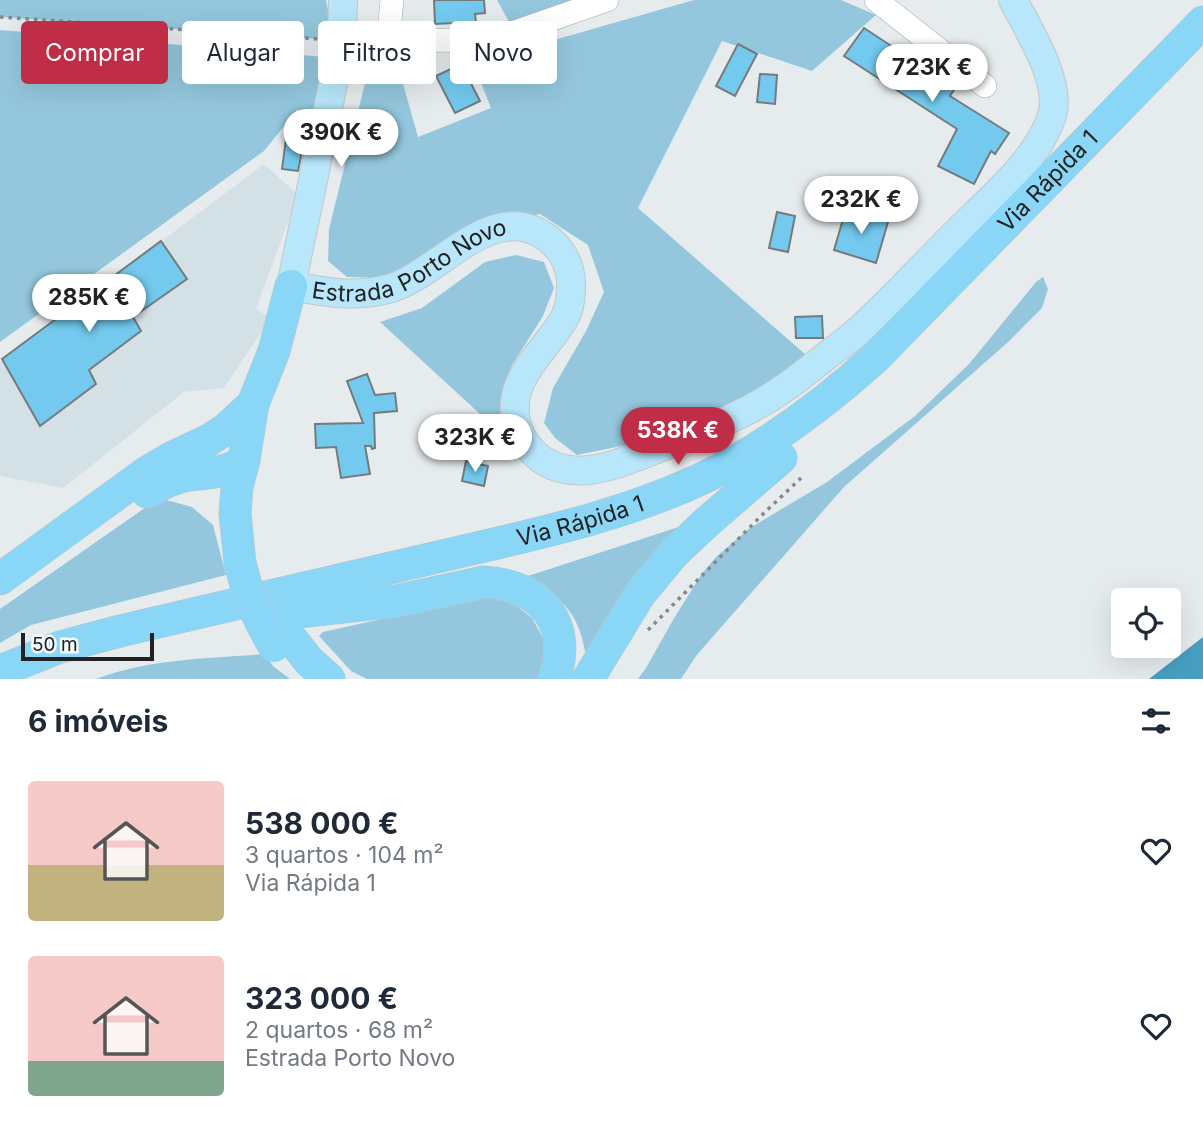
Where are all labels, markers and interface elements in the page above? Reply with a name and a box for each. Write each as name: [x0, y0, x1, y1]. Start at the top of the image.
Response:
chip: Comprar: [21, 21, 168, 84]
chip: Alugar: [182, 21, 304, 84]
chip: Filtros: [318, 21, 436, 84]
chip: Novo: [450, 21, 557, 84]
pin: 723K €: [875, 44, 989, 104]
text: 723K €: [892, 53, 972, 81]
pin: 390K €: [284, 110, 398, 169]
text: 390K €: [299, 118, 383, 146]
street label: Via Rápida 1: [992, 124, 1104, 238]
pin: 232K €: [804, 176, 918, 236]
text: 232K €: [820, 185, 902, 213]
street label: Estrada Porto Novo: [310, 213, 509, 308]
pin: 285K €: [32, 274, 146, 334]
text: 285K €: [48, 283, 130, 311]
pin: 538K €: [621, 407, 735, 467]
pin: 323K €: [418, 414, 532, 474]
text: 538K €: [637, 416, 719, 444]
text: 323K €: [434, 423, 516, 451]
street label: Via Rápida 1: [514, 489, 648, 552]
map controls: [1111, 588, 1181, 658]
button: locate: [1111, 588, 1181, 658]
scale bar: [21, 630, 154, 662]
text: 50 m: [32, 633, 78, 656]
icon: filters: [1137, 702, 1175, 740]
text: 6 imóveis: [28, 703, 168, 739]
text: 538 000 €: [245, 805, 399, 841]
icon: home: [84, 809, 168, 893]
icon: heart: [1137, 832, 1175, 870]
text: 3 quartos · 104 m²: [245, 841, 444, 869]
text: Via Rápida 1: [245, 869, 376, 897]
text: 323 000 €: [245, 980, 398, 1016]
icon: home: [84, 984, 168, 1068]
icon: heart: [1137, 1007, 1175, 1045]
text: 2 quartos · 68 m²: [245, 1016, 433, 1044]
text: Estrada Porto Novo: [245, 1044, 455, 1072]

